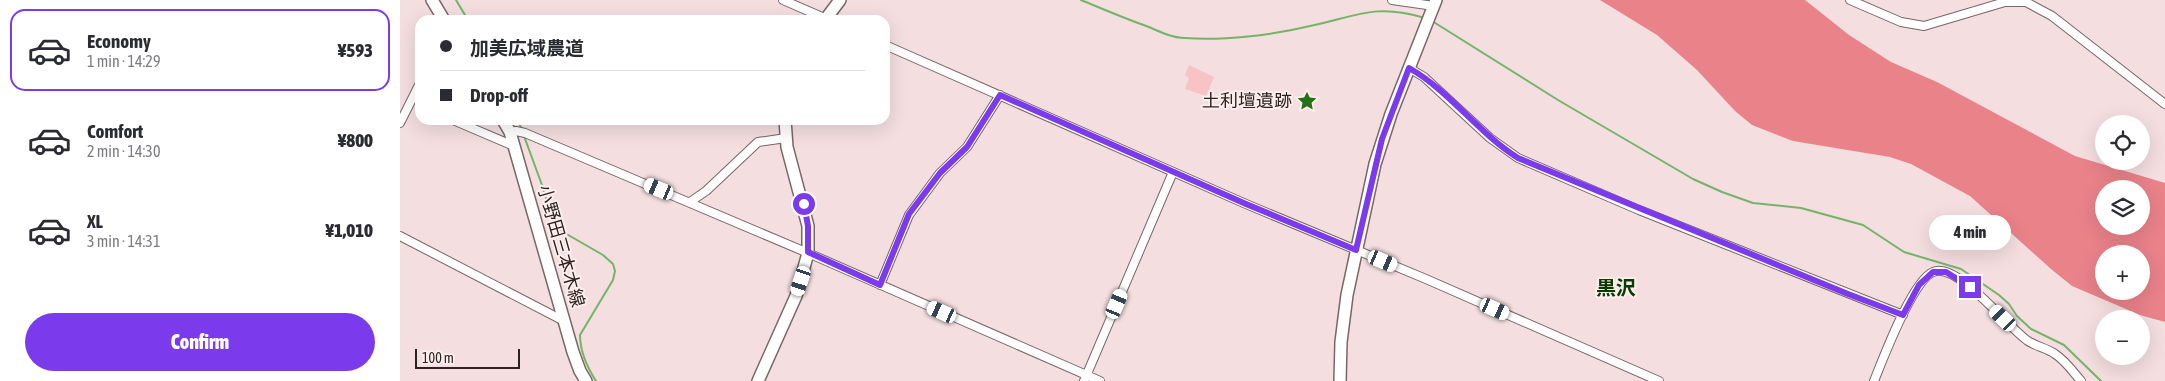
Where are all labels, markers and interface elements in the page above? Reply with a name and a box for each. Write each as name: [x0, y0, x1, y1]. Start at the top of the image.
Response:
icon: car: [27, 28, 72, 73]
text: Economy: [87, 30, 151, 52]
text: 加美広域農道: [470, 37, 584, 59]
text: ¥593: [338, 39, 373, 61]
text: 1 min · 14:29: [87, 52, 160, 70]
text: Drop-off: [470, 84, 528, 106]
place label: 土利壇遺跡: [1202, 90, 1292, 111]
place icon: 土利壇遺跡: [1296, 90, 1318, 112]
map controls: [2095, 115, 2150, 365]
button: locate: [2095, 115, 2150, 170]
icon: car: [27, 118, 72, 163]
text: Comfort: [87, 120, 143, 142]
text: ¥800: [338, 129, 373, 151]
text: 2 min · 14:30: [87, 142, 160, 160]
car: [642, 176, 675, 202]
button: layers: [2095, 180, 2150, 235]
street label: 小野田三本木線: [534, 182, 589, 309]
route start: [793, 193, 815, 215]
icon: car: [27, 208, 72, 253]
text: XL: [87, 210, 103, 232]
callout: 4 min: [1929, 214, 2011, 250]
text: ¥1,010: [325, 219, 373, 241]
text: 4 min: [1954, 223, 1986, 241]
text: 3 min · 14:31: [87, 232, 160, 250]
button: +: [2095, 245, 2150, 300]
car: [1366, 248, 1399, 274]
car: [789, 264, 812, 298]
district label: 黒沢: [1596, 276, 1636, 299]
route end: [1959, 276, 1981, 298]
car: [1104, 287, 1129, 321]
car: [1478, 296, 1511, 322]
car: [925, 299, 958, 325]
car: [1987, 302, 2019, 334]
button: −: [2095, 310, 2150, 365]
button: Confirm: [25, 313, 375, 371]
scale bar: [415, 346, 520, 369]
text: 100 m: [422, 350, 454, 366]

